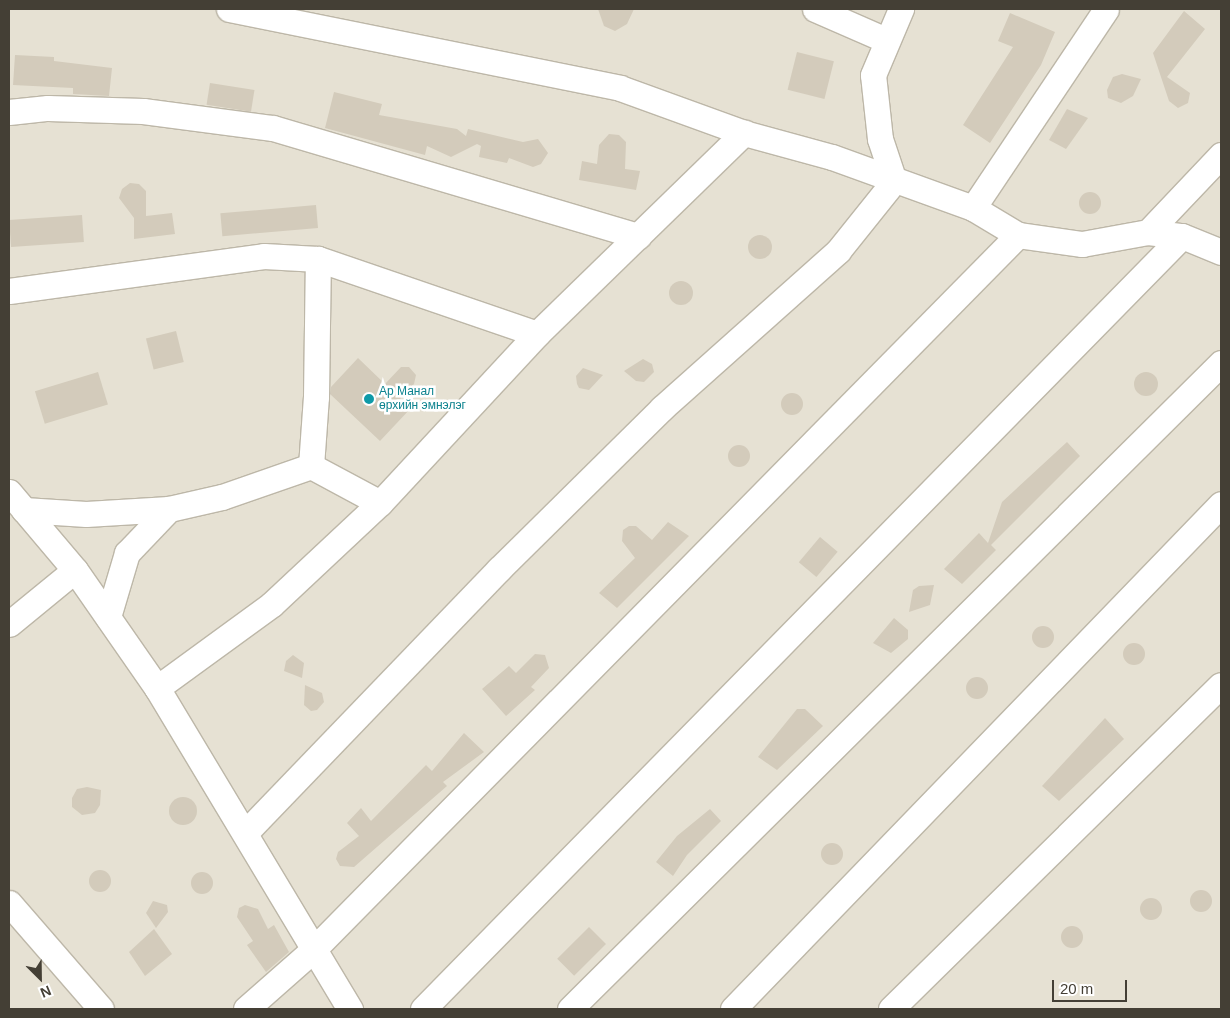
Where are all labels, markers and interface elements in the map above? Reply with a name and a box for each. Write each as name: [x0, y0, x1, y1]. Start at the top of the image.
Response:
place label: Ар Манал өрхийн эмнэлэг: [379, 385, 466, 413]
marker: Ар Манал өрхийн эмнэлэг: [363, 393, 375, 405]
north arrow: [15, 953, 65, 1003]
scale bar: [1055, 970, 1130, 1002]
text: 20 m: [1060, 980, 1093, 997]
text: N: [38, 982, 54, 1001]

